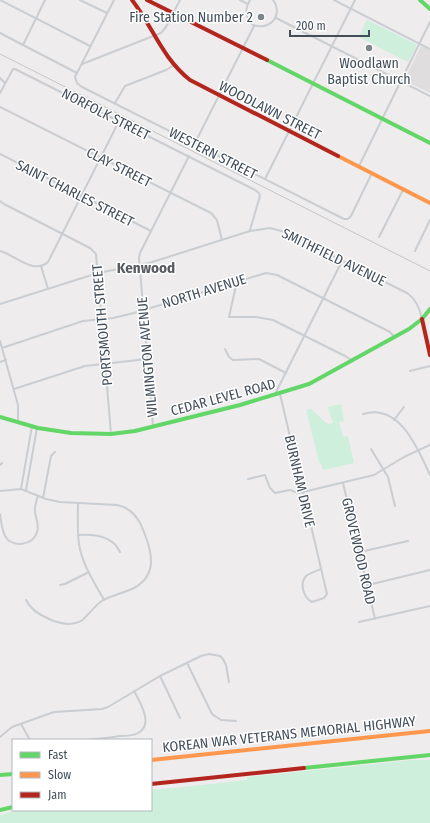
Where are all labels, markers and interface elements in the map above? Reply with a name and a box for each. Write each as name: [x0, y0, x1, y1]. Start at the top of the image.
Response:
place label: Fire Station Number 2: [129, 9, 253, 26]
marker: Fire Station Number 2: [256, 12, 266, 22]
scale bar: [290, 12, 369, 38]
text: 200 m: [296, 19, 326, 33]
marker: Woodlawn Baptist Church: [364, 43, 374, 53]
place label: Woodlawn Baptist Church: [327, 55, 411, 88]
street label: WOODLAWN STREET: [216, 77, 324, 144]
street label: NORFOLK STREET: [59, 85, 153, 144]
street label: WESTERN STREET: [166, 124, 260, 183]
street label: CLAY STREET: [83, 144, 155, 191]
street label: SAINT CHARLES STREET: [13, 156, 137, 231]
street label: SMITHFIELD AVENUE: [279, 225, 389, 290]
district label: Kenwood: [117, 259, 175, 277]
street label: PORTSMOUTH STREET: [89, 263, 116, 386]
street label: NORTH AVENUE: [160, 270, 249, 312]
street label: WILMINGTON AVENUE: [134, 296, 161, 418]
street label: CEDAR LEVEL ROAD: [169, 375, 277, 420]
street label: BURNHAM DRIVE: [281, 433, 318, 529]
street label: GROVEWOOD ROAD: [338, 496, 379, 606]
street label: KOREAN WAR VETERANS MEMORIAL HIGHWAY: [162, 713, 417, 756]
legend: [12, 739, 152, 811]
text: Fast: [48, 748, 67, 762]
text: Slow: [48, 768, 71, 782]
text: Jam: [48, 788, 66, 802]

